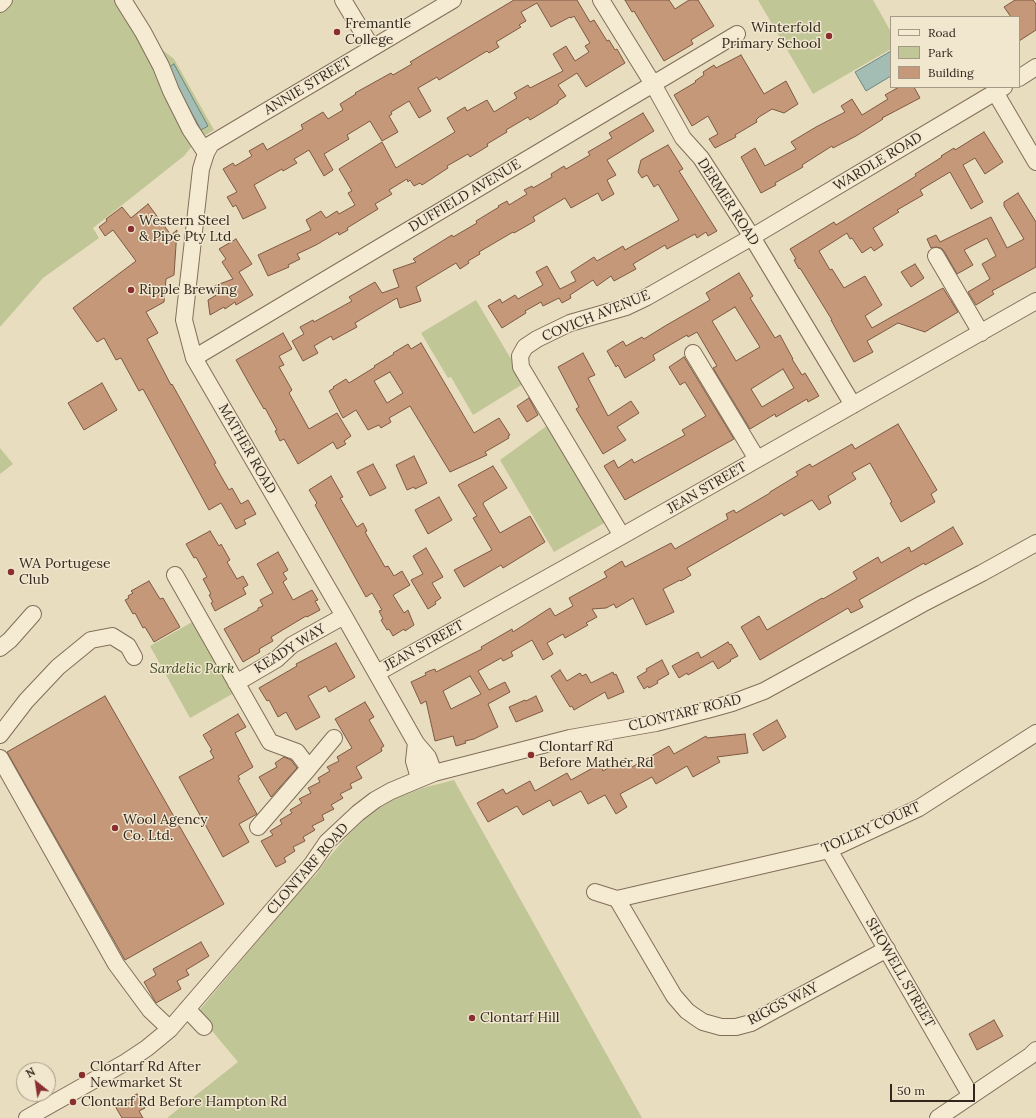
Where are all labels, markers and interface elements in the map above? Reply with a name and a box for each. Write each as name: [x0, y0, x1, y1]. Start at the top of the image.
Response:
place label: Fremantle College: [345, 16, 411, 48]
legend: [890, 16, 1020, 88]
place label: Winterfold Primary School: [721, 20, 821, 52]
text: Road: [928, 25, 956, 40]
marker: Fremantle College: [332, 27, 342, 37]
marker: Winterfold Primary School: [824, 31, 834, 41]
text: Park: [928, 45, 953, 60]
street label: ANNIE STREET: [261, 53, 355, 119]
text: Building: [928, 65, 974, 80]
street label: WARDLE ROAD: [831, 129, 925, 195]
street label: DERMER ROAD: [694, 155, 762, 249]
street label: DUFFIELD AVENUE: [406, 156, 524, 236]
place label: Western Steel & Pipe Pty Ltd: [139, 213, 231, 246]
marker: Western Steel & Pipe Pty Ltd: [126, 224, 136, 234]
place label: Ripple Brewing: [139, 282, 237, 298]
marker: Ripple Brewing: [126, 285, 136, 295]
street label: COVICH AVENUE: [540, 287, 652, 345]
street label: MATHER ROAD: [214, 401, 280, 497]
street label: JEAN STREET: [664, 458, 750, 518]
place label: WA Portugese Club: [19, 556, 111, 588]
marker: WA Portugese Club: [6, 567, 16, 577]
street label: JEAN STREET: [381, 617, 467, 675]
street label: KEADY WAY: [252, 621, 328, 677]
park label: Sardelic Park: [150, 661, 234, 677]
street label: CLONTARF ROAD: [627, 691, 743, 735]
place label: Clontarf Rd Before Mather Rd: [539, 739, 654, 772]
marker: Clontarf Rd Before Mather Rd: [526, 750, 536, 760]
street label: TOLLEY COURT: [819, 799, 923, 857]
place label: Wool Agency Co. Ltd.: [123, 812, 208, 844]
street label: CLONTARF ROAD: [264, 820, 352, 918]
marker: Wool Agency Co. Ltd.: [110, 823, 120, 833]
street label: SHOWELL STREET: [862, 915, 938, 1031]
street label: RIGGS WAY: [745, 979, 821, 1029]
place label: Clontarf Hill: [480, 1010, 560, 1026]
marker: Clontarf Hill: [467, 1013, 477, 1023]
place label: Clontarf Rd After Newmarket St: [90, 1059, 201, 1092]
north arrow: [16, 1062, 56, 1102]
text: N: [23, 1064, 38, 1081]
marker: Clontarf Rd After Newmarket St: [77, 1070, 87, 1080]
scale bar: [892, 1076, 977, 1102]
text: 50 m: [897, 1083, 925, 1098]
place label: Clontarf Rd Before Hampton Rd: [81, 1094, 287, 1110]
marker: Clontarf Rd Before Hampton Rd: [68, 1097, 78, 1107]

